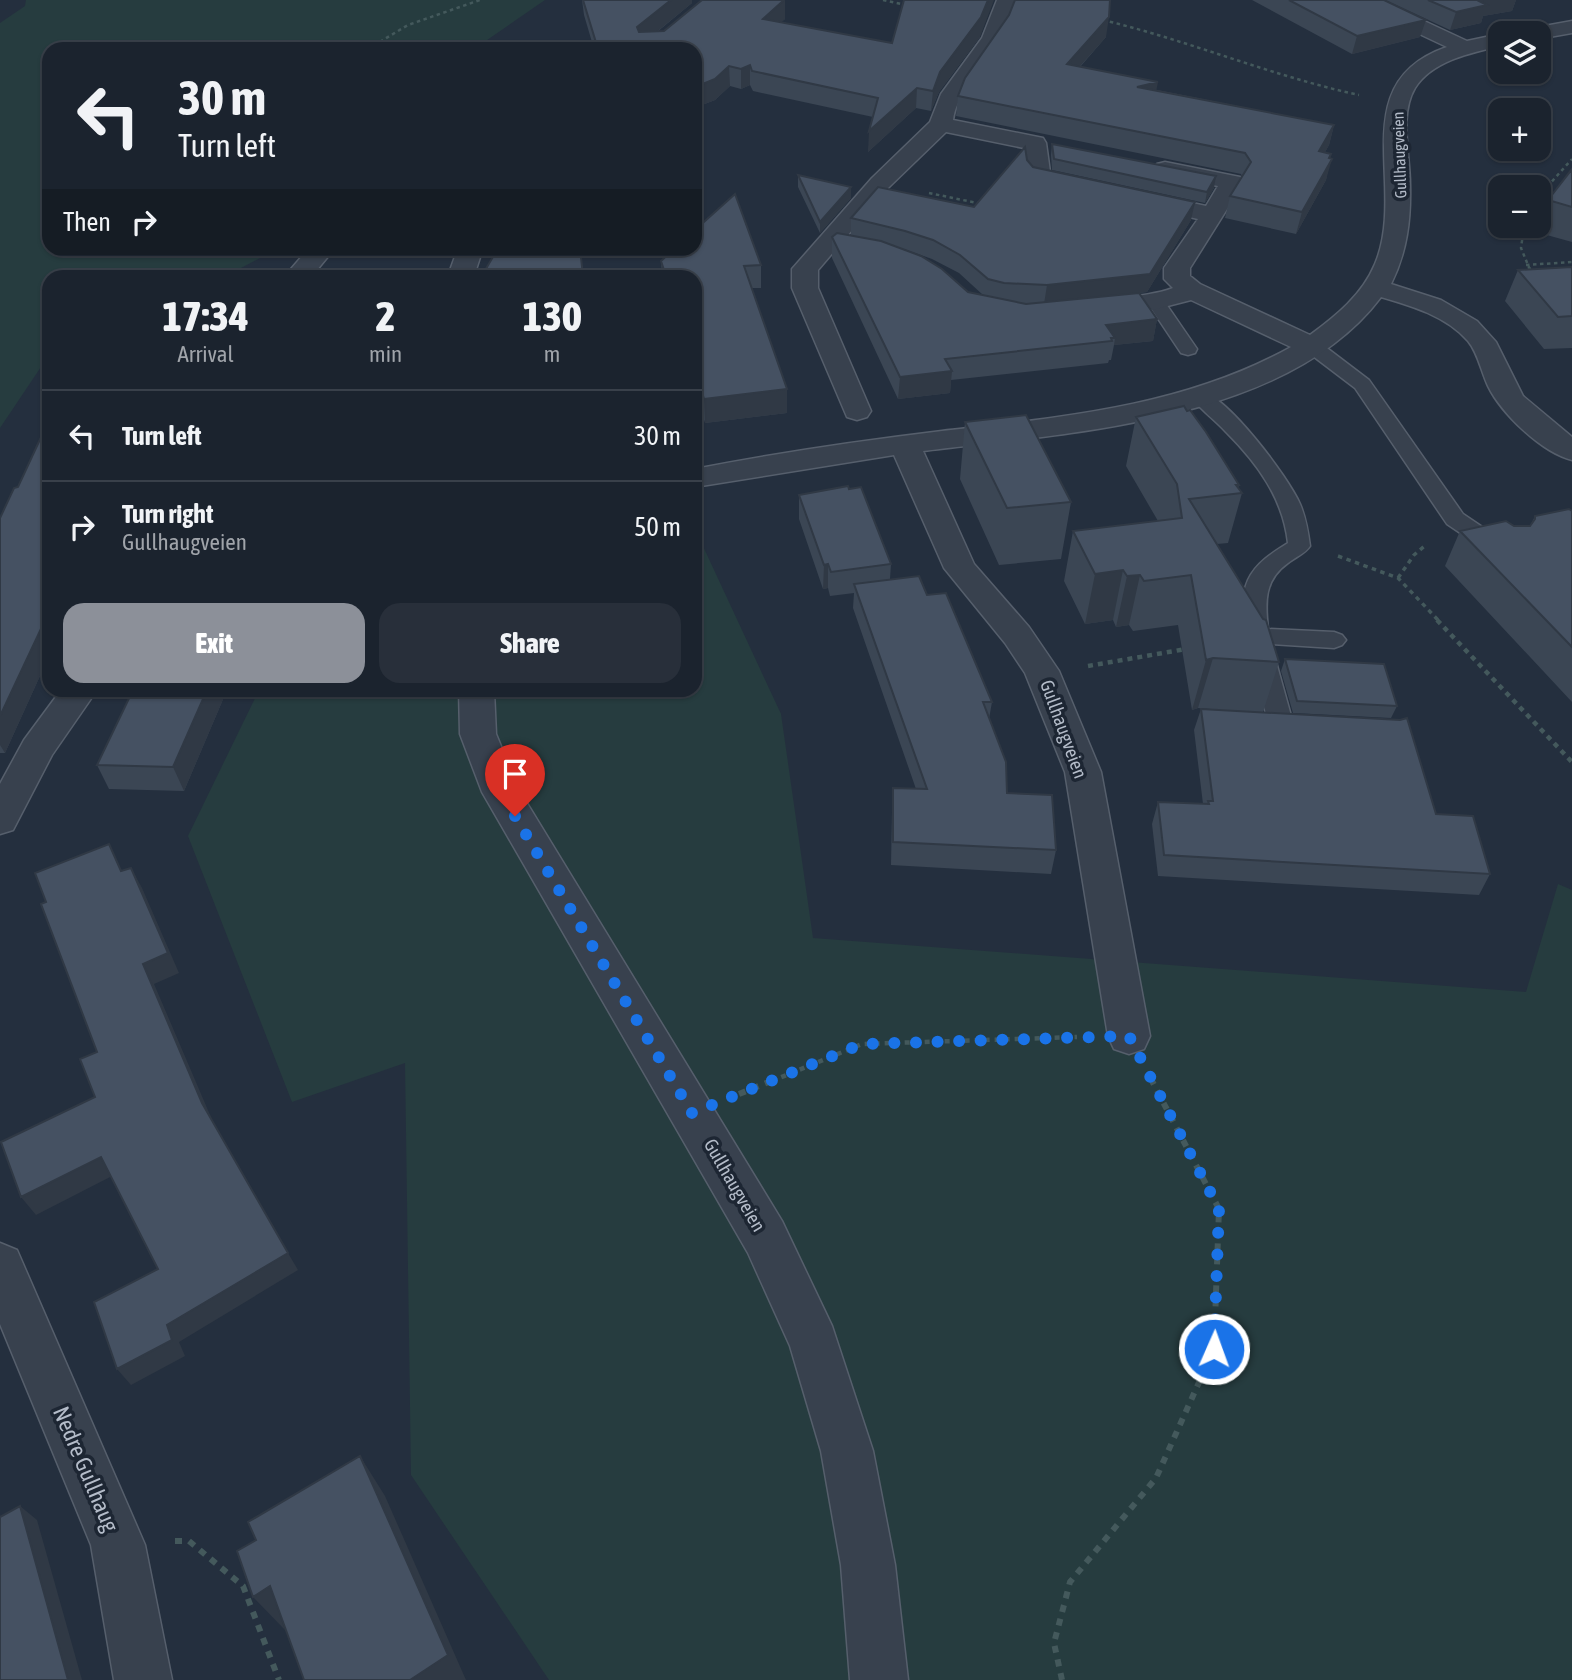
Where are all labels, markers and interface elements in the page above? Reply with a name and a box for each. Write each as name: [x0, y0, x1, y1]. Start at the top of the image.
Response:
map controls: [1488, 21, 1551, 238]
button: layers: [1488, 21, 1551, 84]
text: 30 m: [178, 69, 266, 125]
icon: left: [63, 70, 154, 161]
button: +: [1488, 98, 1551, 161]
street label: Gullhaugveien: [1388, 111, 1411, 199]
text: Turn left: [178, 127, 276, 164]
button: −: [1488, 175, 1551, 238]
icon: right: [125, 203, 163, 241]
text: Then: [63, 207, 111, 237]
text: 17:34: [162, 292, 249, 340]
text: 2: [376, 292, 395, 340]
text: 130: [522, 292, 582, 340]
text: Arrival: [177, 341, 234, 367]
text: min: [369, 341, 402, 367]
text: m: [544, 341, 560, 367]
icon: left: [63, 417, 101, 455]
text: Turn left: [122, 421, 202, 451]
text: 30 m: [634, 421, 681, 451]
text: Turn right: [122, 499, 213, 529]
icon: right: [63, 508, 101, 546]
text: 50 m: [634, 512, 681, 542]
text: Gullhaugveien: [122, 529, 247, 555]
button: Exit: [63, 603, 365, 683]
button: Share: [379, 603, 681, 683]
street label: Gullhaugveien: [1036, 677, 1092, 781]
pin: [485, 744, 545, 816]
icon: arrive: [496, 755, 534, 793]
street label: Gullhaugveien: [700, 1135, 770, 1235]
position arrow: [1177, 1312, 1251, 1386]
street label: Nedre Gullhaug: [48, 1402, 124, 1536]

